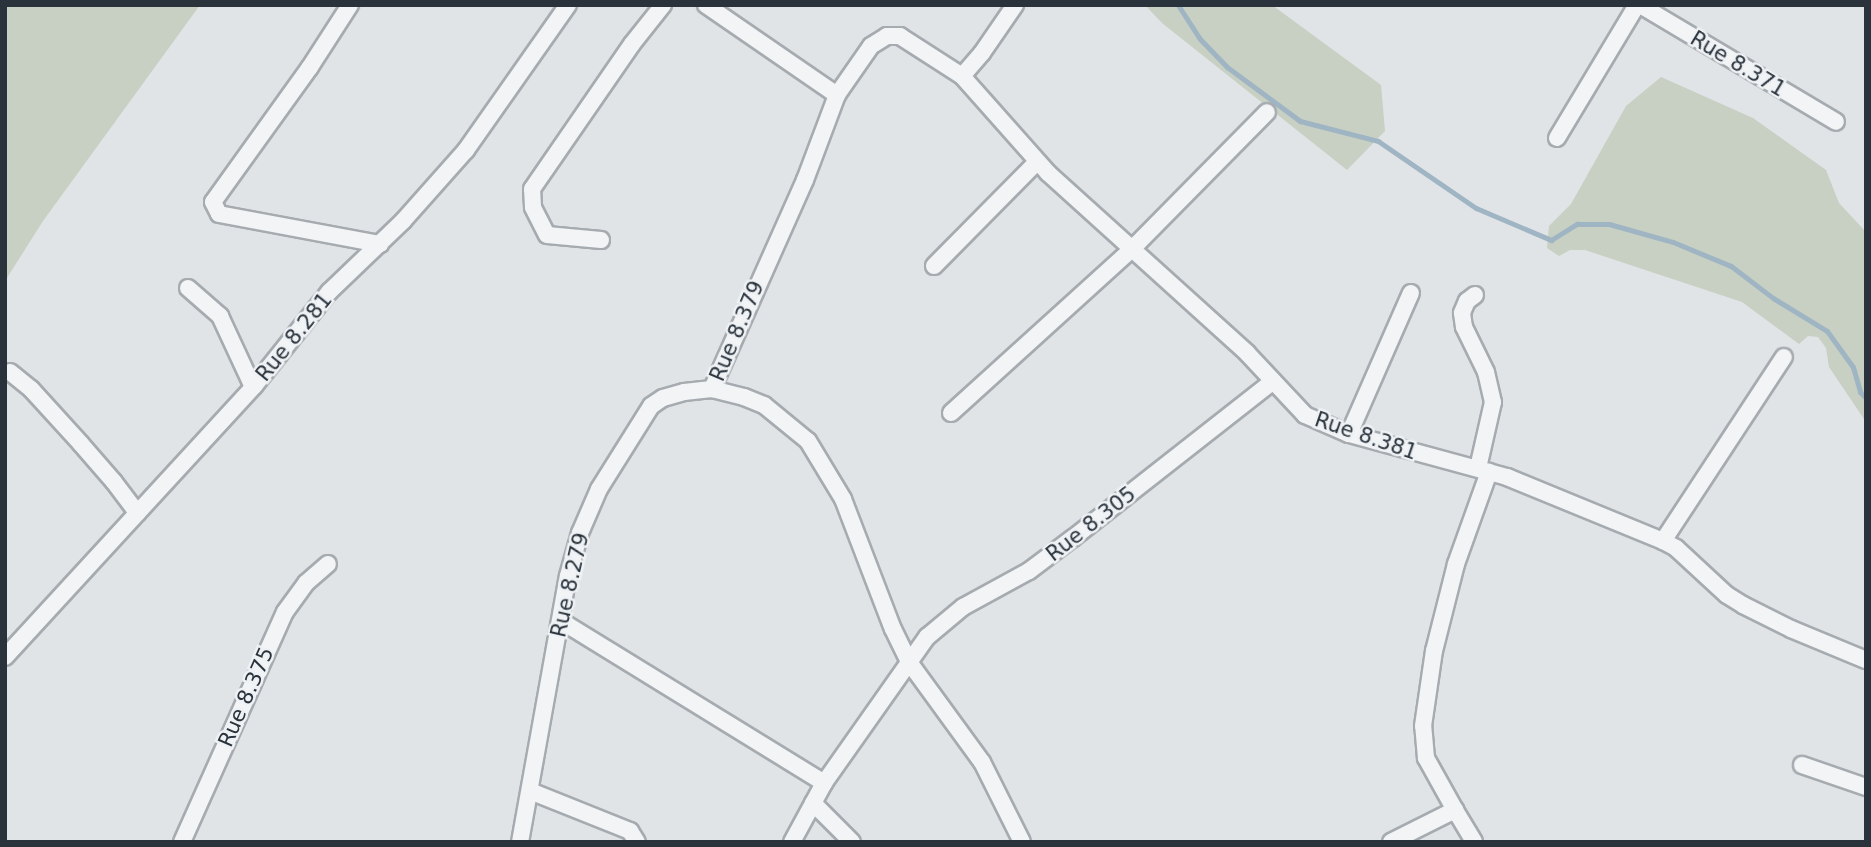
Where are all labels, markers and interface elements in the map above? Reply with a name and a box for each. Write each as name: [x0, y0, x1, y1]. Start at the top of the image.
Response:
street label: Rue 8.371: [1686, 26, 1790, 102]
street label: Rue 8.379: [705, 277, 769, 385]
street label: Rue 8.281: [251, 288, 337, 386]
street label: Rue 8.381: [1311, 407, 1421, 465]
street label: Rue 8.305: [1041, 481, 1141, 567]
street label: Rue 8.279: [546, 530, 594, 640]
street label: Rue 8.375: [213, 643, 279, 751]

